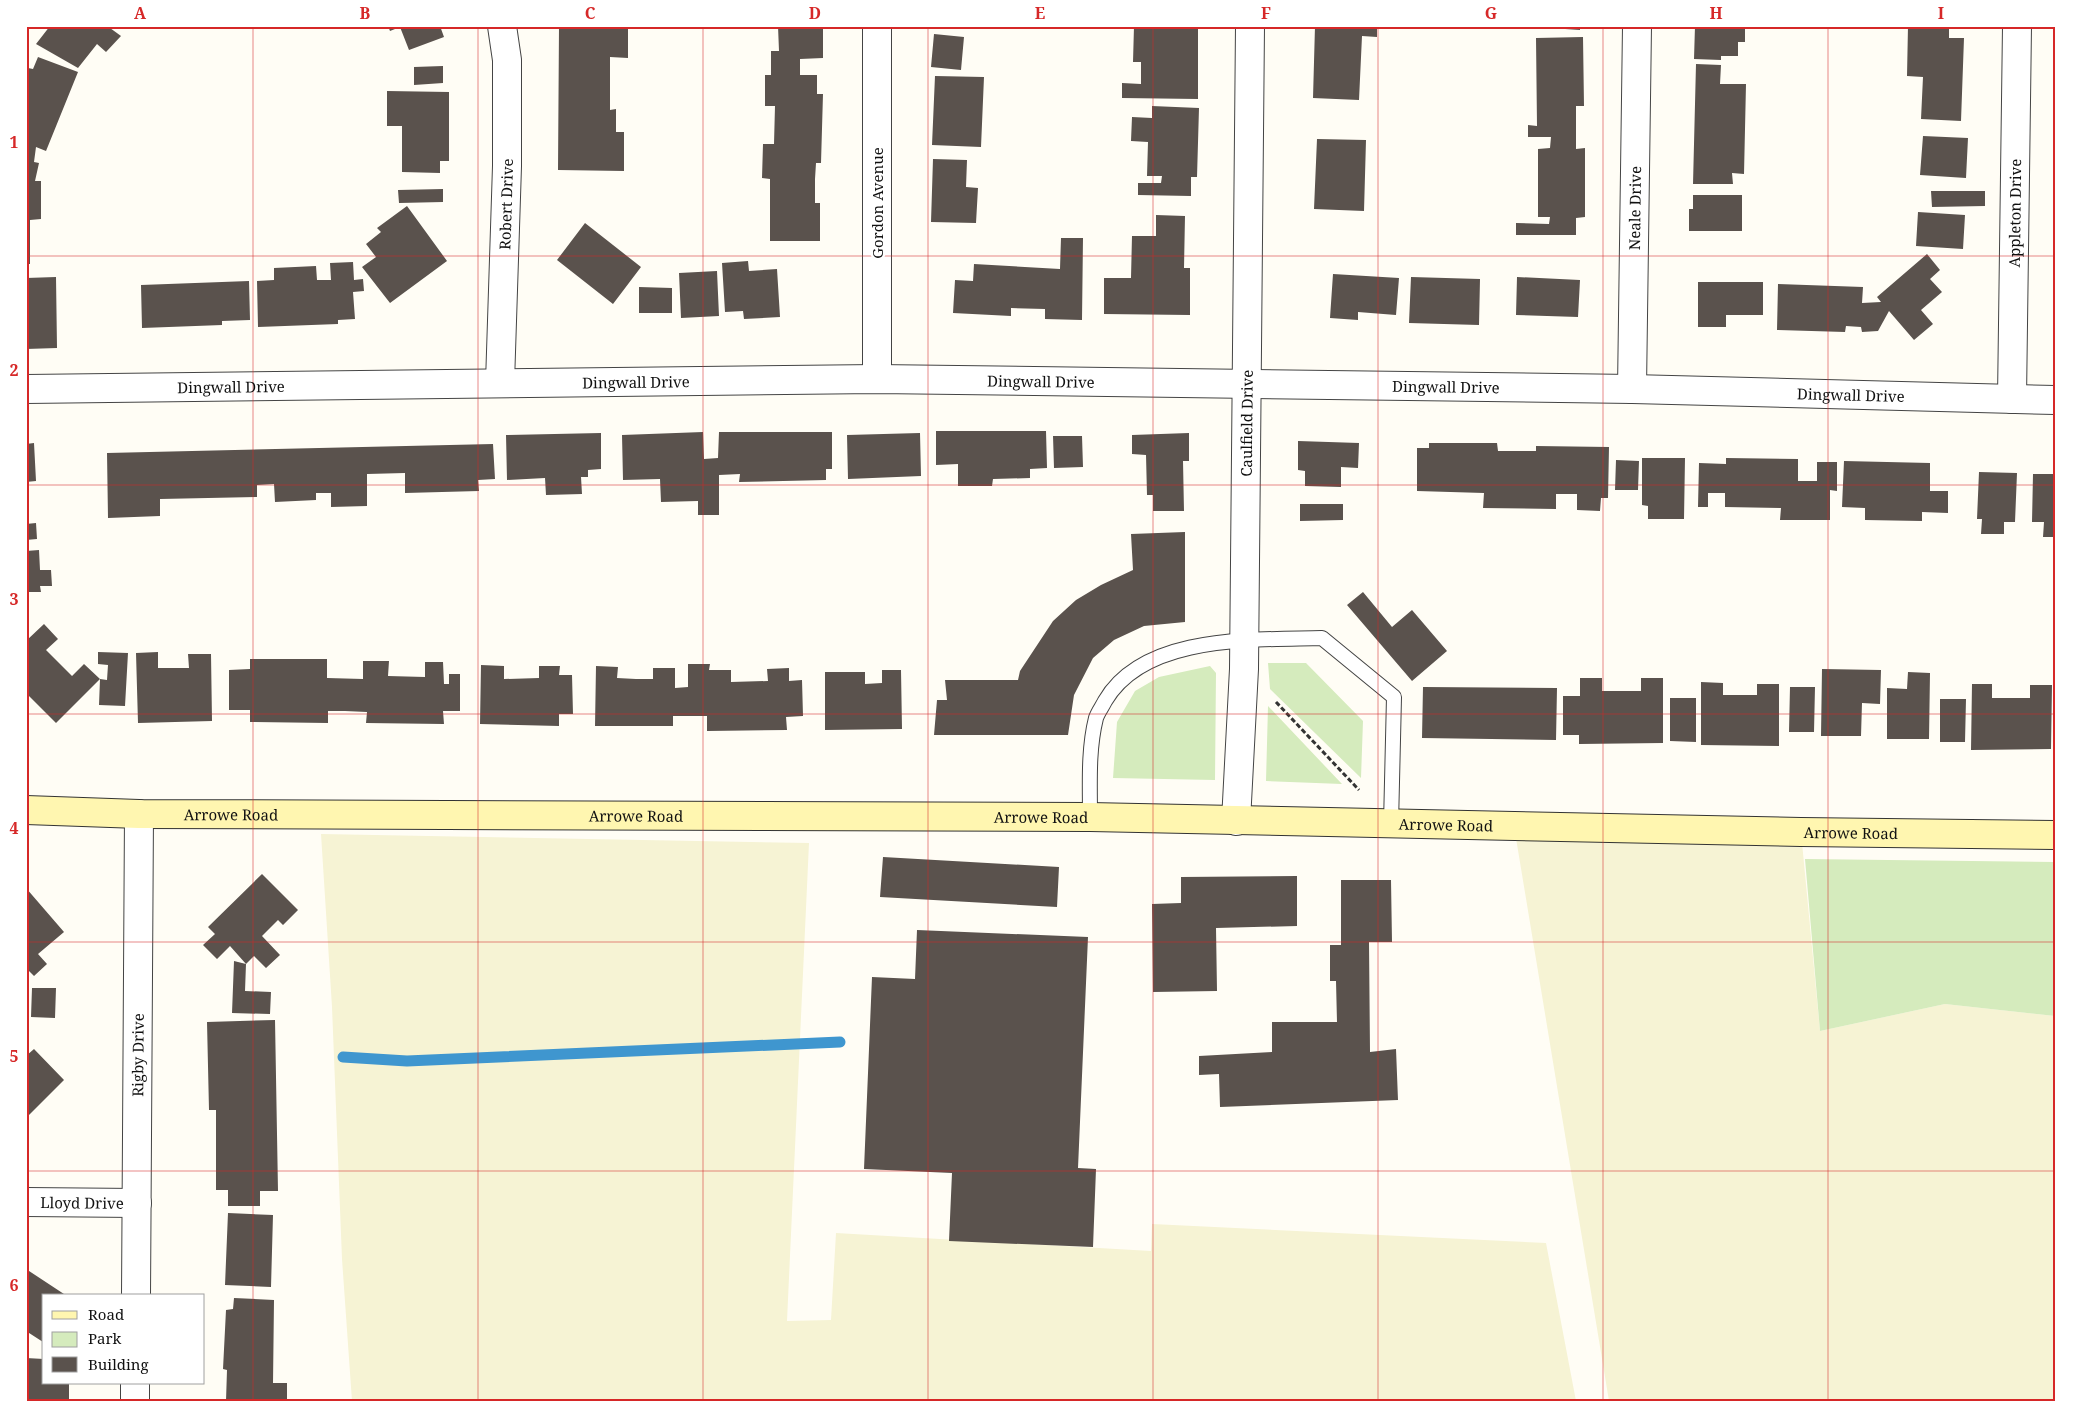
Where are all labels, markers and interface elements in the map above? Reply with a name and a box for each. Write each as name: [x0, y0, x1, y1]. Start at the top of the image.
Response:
text: A: [134, 2, 147, 24]
text: B: [360, 2, 371, 24]
text: C: [585, 2, 596, 24]
text: D: [809, 2, 821, 24]
text: E: [1035, 2, 1045, 24]
text: F: [1261, 2, 1271, 24]
text: G: [1485, 2, 1497, 24]
text: H: [1709, 2, 1723, 24]
text: I: [1938, 2, 1944, 24]
text: 1: [9, 131, 19, 153]
street label: Gordon Avenue: [867, 147, 887, 259]
street label: Robert Drive: [494, 158, 517, 250]
street label: Appleton Drive: [2004, 159, 2025, 268]
street label: Neale Drive: [1624, 166, 1645, 250]
text: 2: [9, 359, 19, 381]
street label: Dingwall Drive: [987, 370, 1095, 392]
street label: Caulfield Drive: [1236, 370, 1257, 477]
street label: Dingwall Drive: [582, 371, 690, 392]
street label: Dingwall Drive: [177, 376, 285, 397]
street label: Dingwall Drive: [1392, 376, 1500, 397]
street label: Dingwall Drive: [1797, 383, 1905, 406]
text: 3: [9, 588, 19, 610]
street label: Arrowe Road: [184, 804, 278, 824]
street label: Arrowe Road: [589, 805, 683, 826]
street label: Arrowe Road: [994, 807, 1088, 827]
street label: Arrowe Road: [1398, 814, 1493, 836]
text: 4: [9, 817, 19, 839]
street label: Arrowe Road: [1803, 822, 1898, 843]
street label: Rigby Drive: [127, 1013, 148, 1097]
text: 5: [9, 1045, 19, 1067]
street label: Lloyd Drive: [40, 1192, 124, 1213]
text: 6: [9, 1274, 19, 1296]
legend: [42, 1294, 205, 1384]
text: Road: [88, 1304, 124, 1324]
text: Park: [88, 1328, 122, 1348]
text: Building: [88, 1354, 149, 1374]

